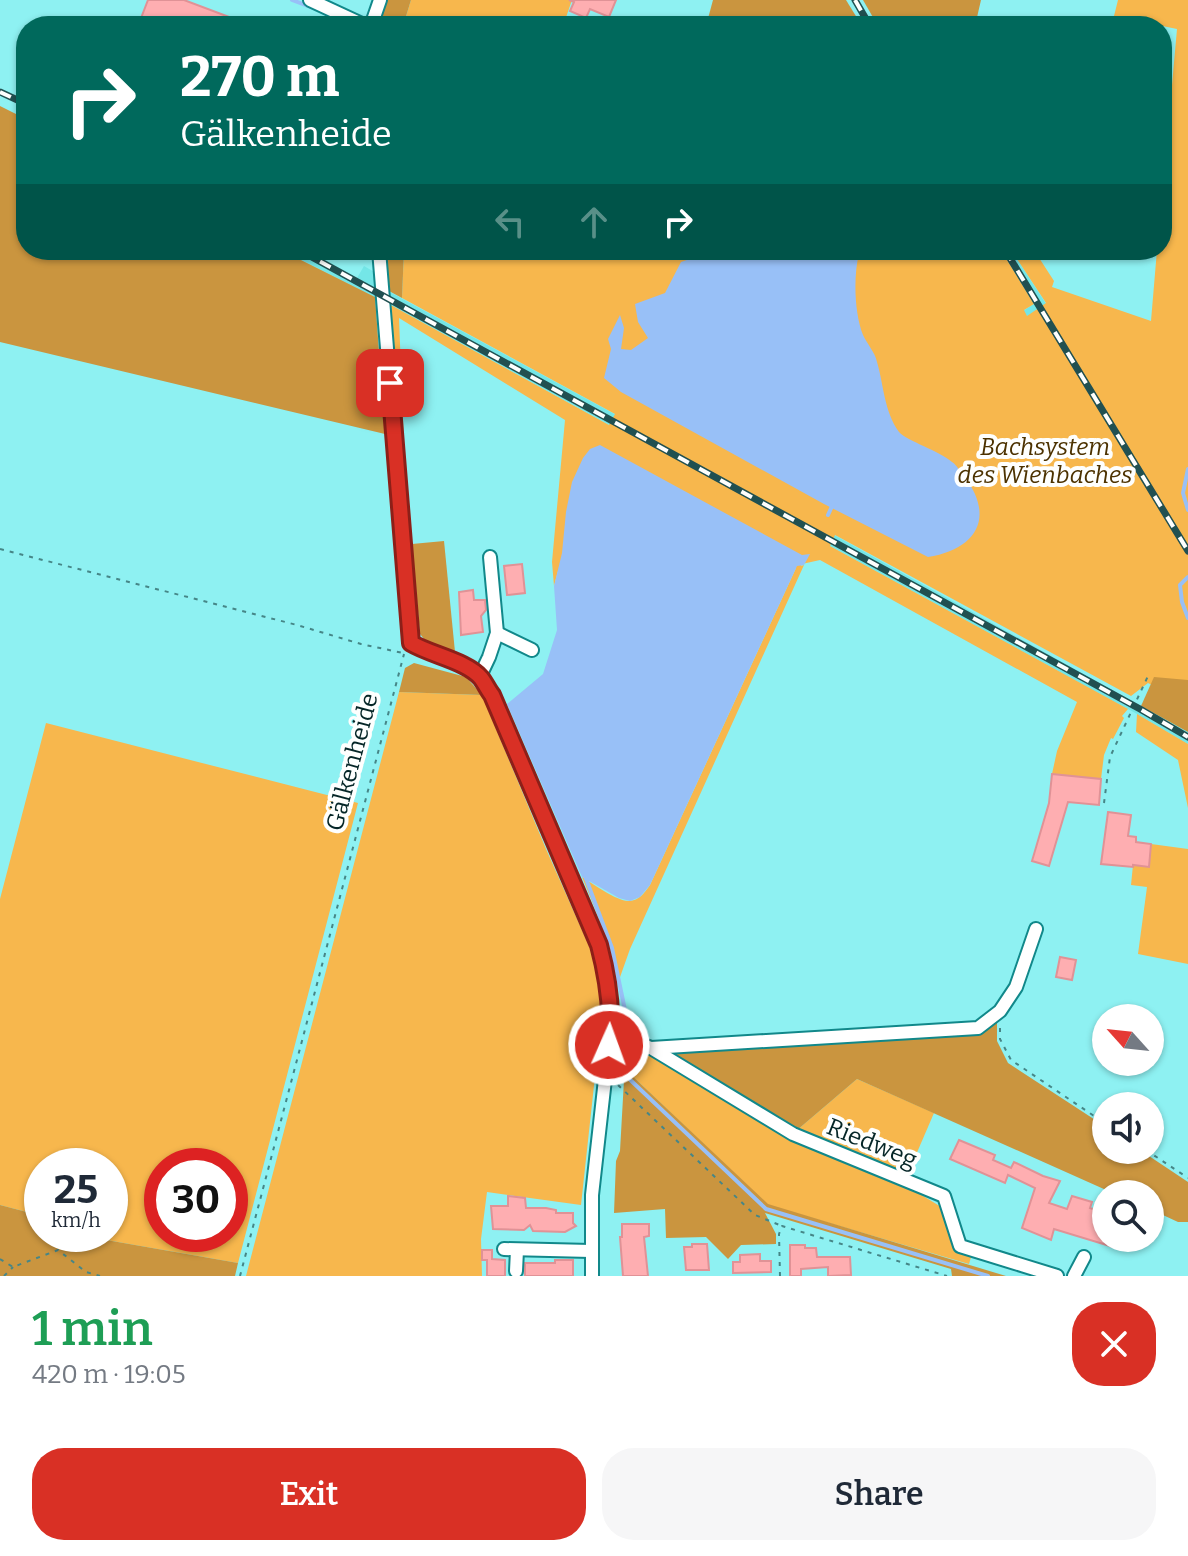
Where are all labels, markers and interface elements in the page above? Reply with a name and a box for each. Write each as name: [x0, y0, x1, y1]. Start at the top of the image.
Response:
text: 270 m: [180, 44, 340, 111]
icon: right: [48, 48, 152, 152]
text: Gälkenheide: [180, 112, 392, 156]
icon: left: [488, 200, 532, 244]
icon: ahead: [572, 200, 616, 244]
icon: right: [656, 200, 700, 244]
pin: [356, 349, 424, 417]
icon: arrive: [368, 361, 412, 405]
park label: Bachsystem des Wienbaches: [958, 433, 1132, 489]
street label: Gälkenheide: [320, 690, 384, 834]
position arrow: [567, 1003, 651, 1087]
north arrow: [1092, 1004, 1164, 1076]
map controls: [1092, 1004, 1164, 1252]
button: sound: [1092, 1092, 1164, 1164]
street label: Riedweg: [823, 1112, 921, 1174]
speed limit sign: 30: [144, 1148, 248, 1252]
text: 25: [54, 1166, 98, 1214]
button: search: [1092, 1180, 1164, 1252]
text: km/h: [51, 1208, 101, 1232]
text: 1 min: [32, 1300, 153, 1358]
button: close: [1072, 1302, 1156, 1386]
text: 420 m · 19:05: [32, 1359, 186, 1390]
button: Exit: [32, 1448, 586, 1540]
button: Share: [602, 1448, 1156, 1540]

